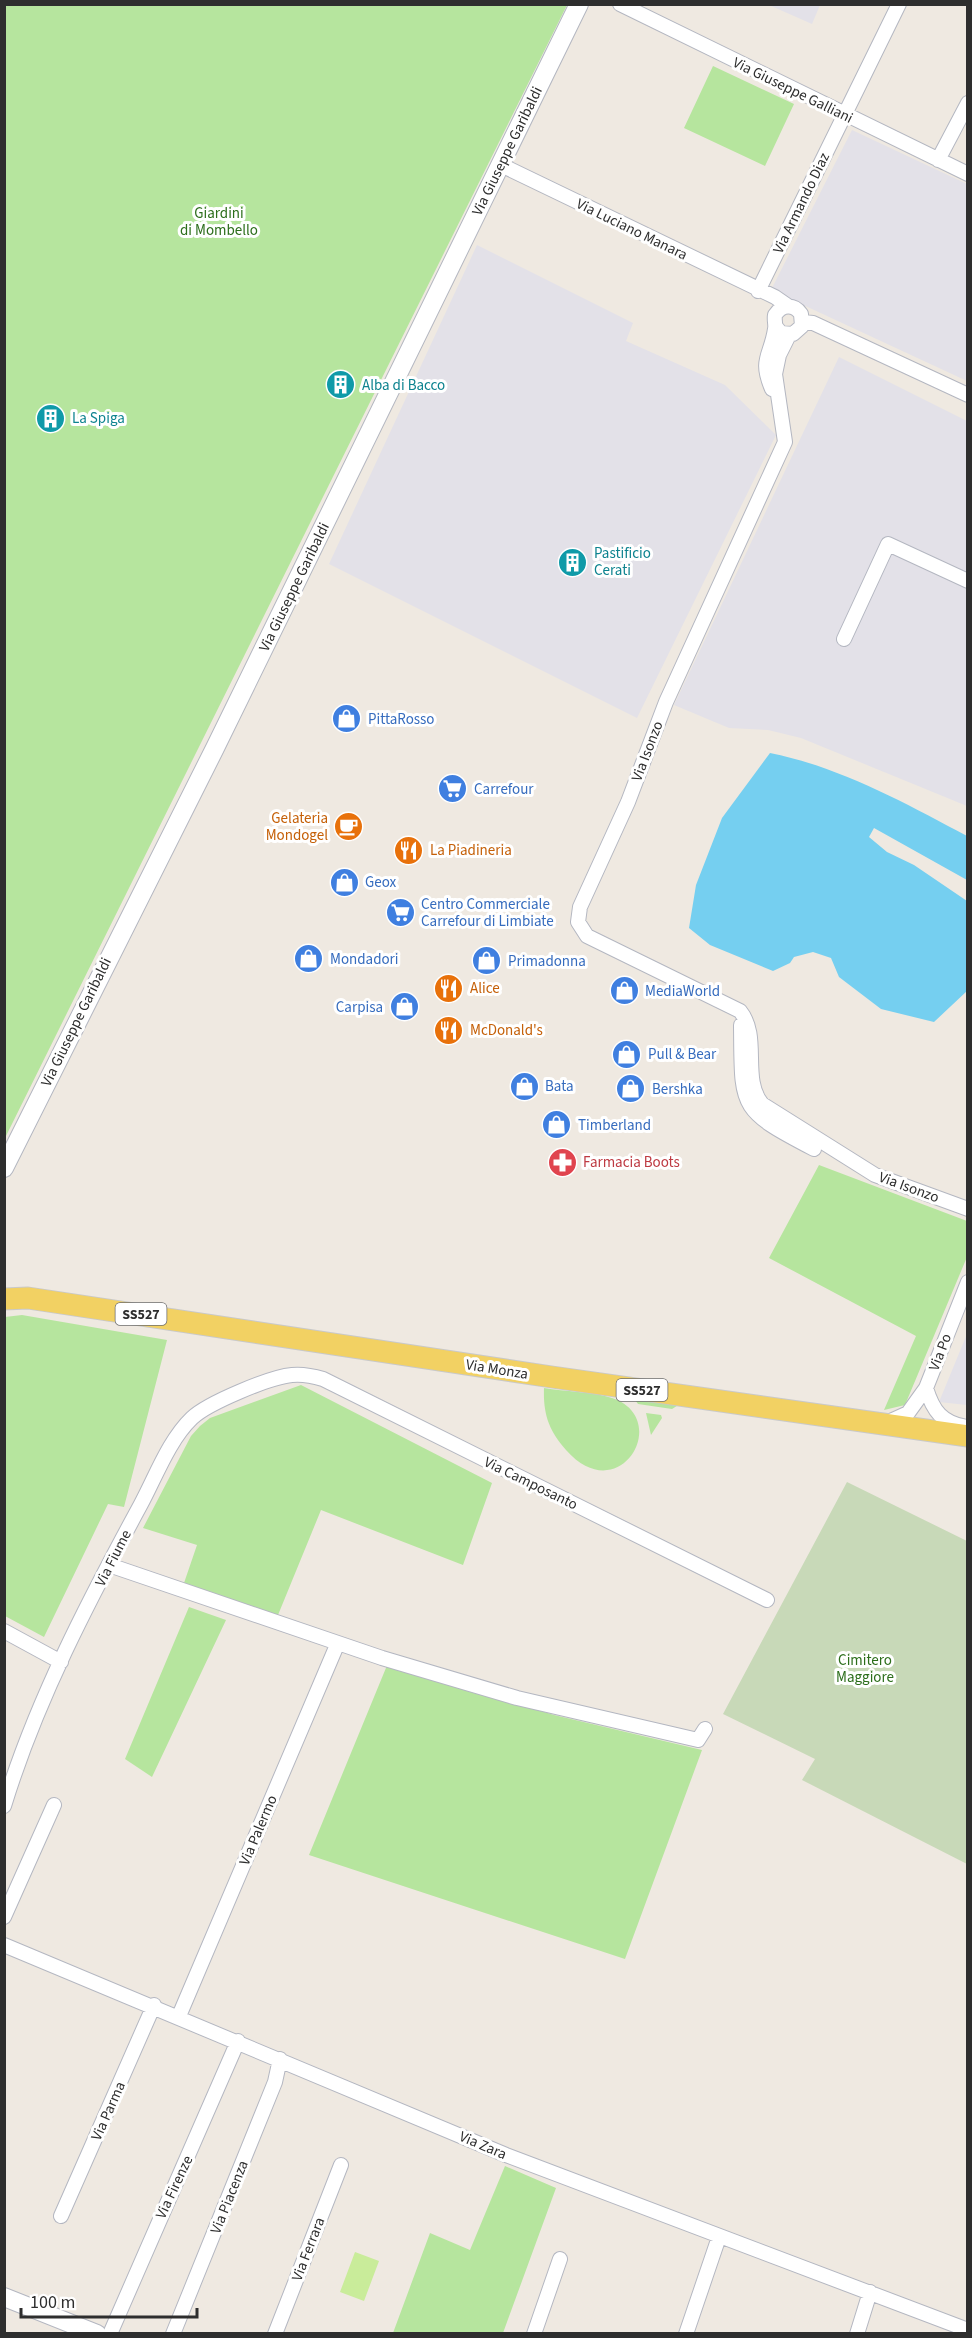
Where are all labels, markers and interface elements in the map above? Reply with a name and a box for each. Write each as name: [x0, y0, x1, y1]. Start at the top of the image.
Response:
street label: Via Giuseppe Galliani: [729, 52, 856, 129]
street label: Via Giuseppe Garibaldi: [467, 83, 548, 219]
street label: Via Armando Diaz: [768, 149, 835, 257]
street label: Via Luciano Manara: [573, 193, 691, 265]
park label: Giardini di Mombello: [180, 203, 258, 241]
building icon: Alba di Bacco: [325, 369, 357, 401]
place label: Alba di Bacco: [362, 375, 445, 396]
building icon: La Spiga: [35, 402, 67, 434]
place label: La Spiga: [72, 408, 125, 429]
street label: Via Giuseppe Garibaldi: [254, 519, 335, 655]
place label: Pastificio Cerati: [594, 543, 651, 581]
building icon: Pastificio Cerati: [557, 546, 589, 578]
shop icon: PittaRosso: [331, 703, 363, 735]
place label: PittaRosso: [368, 709, 434, 730]
street label: Via Isonzo: [626, 718, 669, 784]
supermarket icon: Carrefour: [437, 773, 469, 805]
place label: Carrefour: [474, 779, 534, 800]
place label: Gelateria Mondogel: [266, 808, 328, 846]
cafe icon: Gelateria Mondogel: [333, 811, 365, 843]
restaurant icon: La Piadineria: [393, 834, 425, 866]
place label: La Piadineria: [430, 840, 512, 861]
shop icon: Geox: [328, 866, 360, 898]
place label: Geox: [365, 872, 397, 893]
place label: Centro Commerciale Carrefour di Limbiate: [421, 894, 554, 932]
supermarket icon: Centro Commerciale Carrefour di Limbiate: [384, 897, 416, 929]
shop icon: Mondadori: [293, 943, 325, 975]
shop icon: Primadonna: [471, 945, 503, 977]
place label: Mondadori: [330, 949, 398, 970]
place label: Primadonna: [508, 951, 586, 972]
street label: Via Giuseppe Garibaldi: [36, 954, 117, 1090]
restaurant icon: Alice: [433, 972, 465, 1004]
shop icon: MediaWorld: [608, 975, 640, 1007]
place label: Alice: [470, 978, 500, 999]
place label: MediaWorld: [645, 981, 720, 1002]
shop icon: Carpisa: [388, 991, 420, 1023]
place label: Carpisa: [336, 997, 383, 1018]
restaurant icon: McDonald's: [433, 1014, 465, 1046]
place label: McDonald's: [470, 1020, 543, 1041]
shop icon: Pull & Bear: [611, 1038, 643, 1070]
place label: Pull & Bear: [648, 1044, 717, 1065]
shop icon: Bata: [508, 1070, 540, 1102]
shop icon: Bershka: [615, 1073, 647, 1105]
place label: Bata: [545, 1076, 574, 1097]
place label: Bershka: [652, 1079, 703, 1100]
shop icon: Timberland: [541, 1109, 573, 1141]
place label: Timberland: [578, 1115, 651, 1136]
pharmacy icon: Farmacia Boots: [546, 1146, 578, 1178]
place label: Farmacia Boots: [583, 1152, 680, 1173]
street label: Via Isonzo: [876, 1167, 942, 1208]
road number: SS527: [116, 1303, 166, 1325]
street label: Via Po: [924, 1331, 957, 1374]
street label: Via Monza: [464, 1354, 530, 1385]
road number: SS527: [616, 1379, 668, 1401]
street label: Via Camposanto: [480, 1452, 581, 1515]
street label: Via Fiume: [90, 1526, 137, 1590]
park label: Cimitero Maggiore: [836, 1650, 894, 1688]
street label: Via Palermo: [234, 1792, 283, 1869]
street label: Via Parma: [86, 2078, 131, 2144]
street label: Via Zara: [456, 2126, 510, 2165]
street label: Via Firenze: [151, 2152, 198, 2222]
street label: Via Piacenza: [205, 2157, 254, 2237]
street label: Via Ferrara: [287, 2214, 330, 2284]
scale bar: [21, 2281, 196, 2319]
text: 100 m: [30, 2290, 75, 2315]

